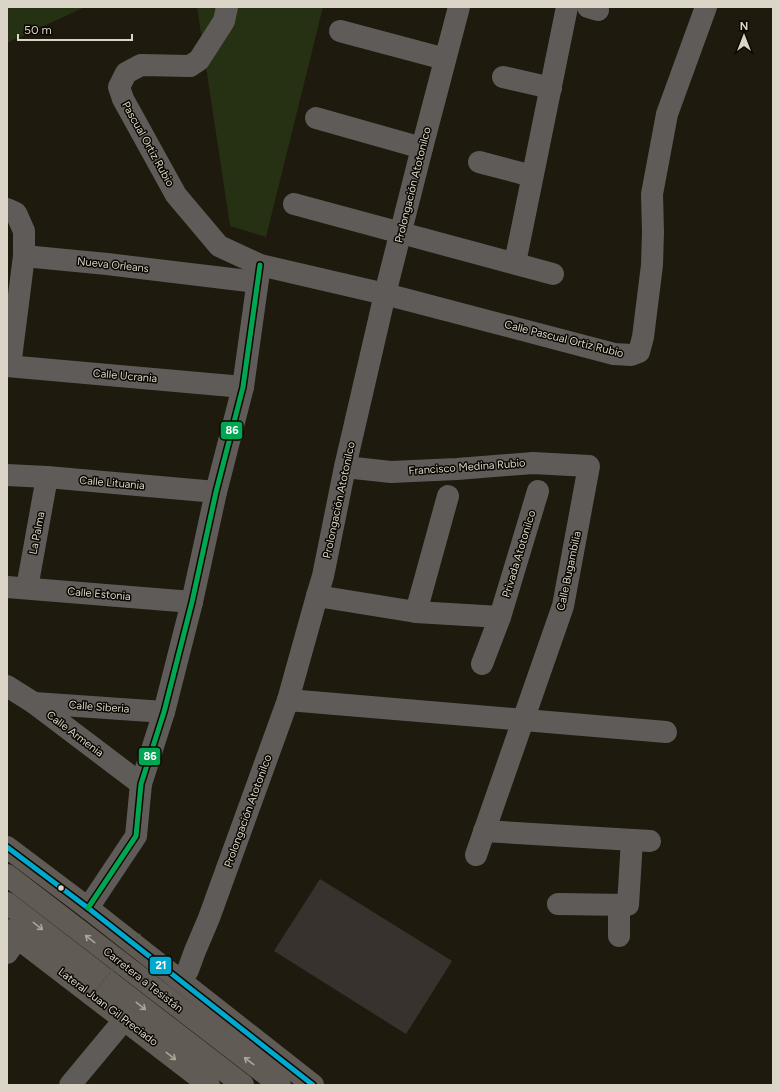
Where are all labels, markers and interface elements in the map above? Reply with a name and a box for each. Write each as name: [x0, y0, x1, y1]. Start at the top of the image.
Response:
scale bar: [18, 16, 132, 42]
north arrow: [724, 16, 764, 56]
text: N: [740, 20, 748, 33]
text: 50 m: [24, 23, 52, 37]
street label: Pascual Ortiz Rubio: [119, 99, 177, 189]
street label: Prolongación Atotonilco: [392, 126, 434, 244]
street label: Nueva Orleans: [77, 255, 149, 275]
street label: Calle Pascual Ortiz Rubio: [503, 318, 625, 360]
street label: Calle Ucrania: [92, 367, 158, 385]
line badge: 86: [220, 421, 243, 440]
text: 86: [225, 424, 239, 437]
street label: Prolongación Atotonilco: [320, 440, 358, 560]
street label: Francisco Medina Rubio: [408, 456, 526, 478]
street label: Calle Lituania: [79, 474, 145, 492]
street label: Privada Atotonilco: [500, 509, 538, 599]
street label: La Palma: [26, 511, 48, 555]
street label: Calle Bugambilia: [554, 530, 584, 612]
street label: Calle Estonia: [67, 585, 131, 603]
street label: Calle Siberia: [68, 698, 130, 716]
street label: Calle Armenia: [44, 708, 106, 760]
line badge: 86: [138, 747, 161, 766]
text: 86: [143, 750, 157, 763]
street label: Prolongación Atotonilco: [222, 753, 274, 869]
unlabelled marker: [56, 883, 66, 893]
one-way arrow: [32, 922, 43, 931]
one-way arrow: [85, 935, 96, 944]
street label: Carretera a Tesistán: [101, 945, 185, 1015]
line badge: 21: [149, 956, 172, 975]
text: 21: [155, 959, 167, 972]
street label: Lateral Juan Gil Preciado: [56, 965, 160, 1049]
one-way arrow: [135, 1002, 146, 1010]
one-way arrow: [166, 1051, 177, 1060]
one-way arrow: [243, 1057, 254, 1066]

